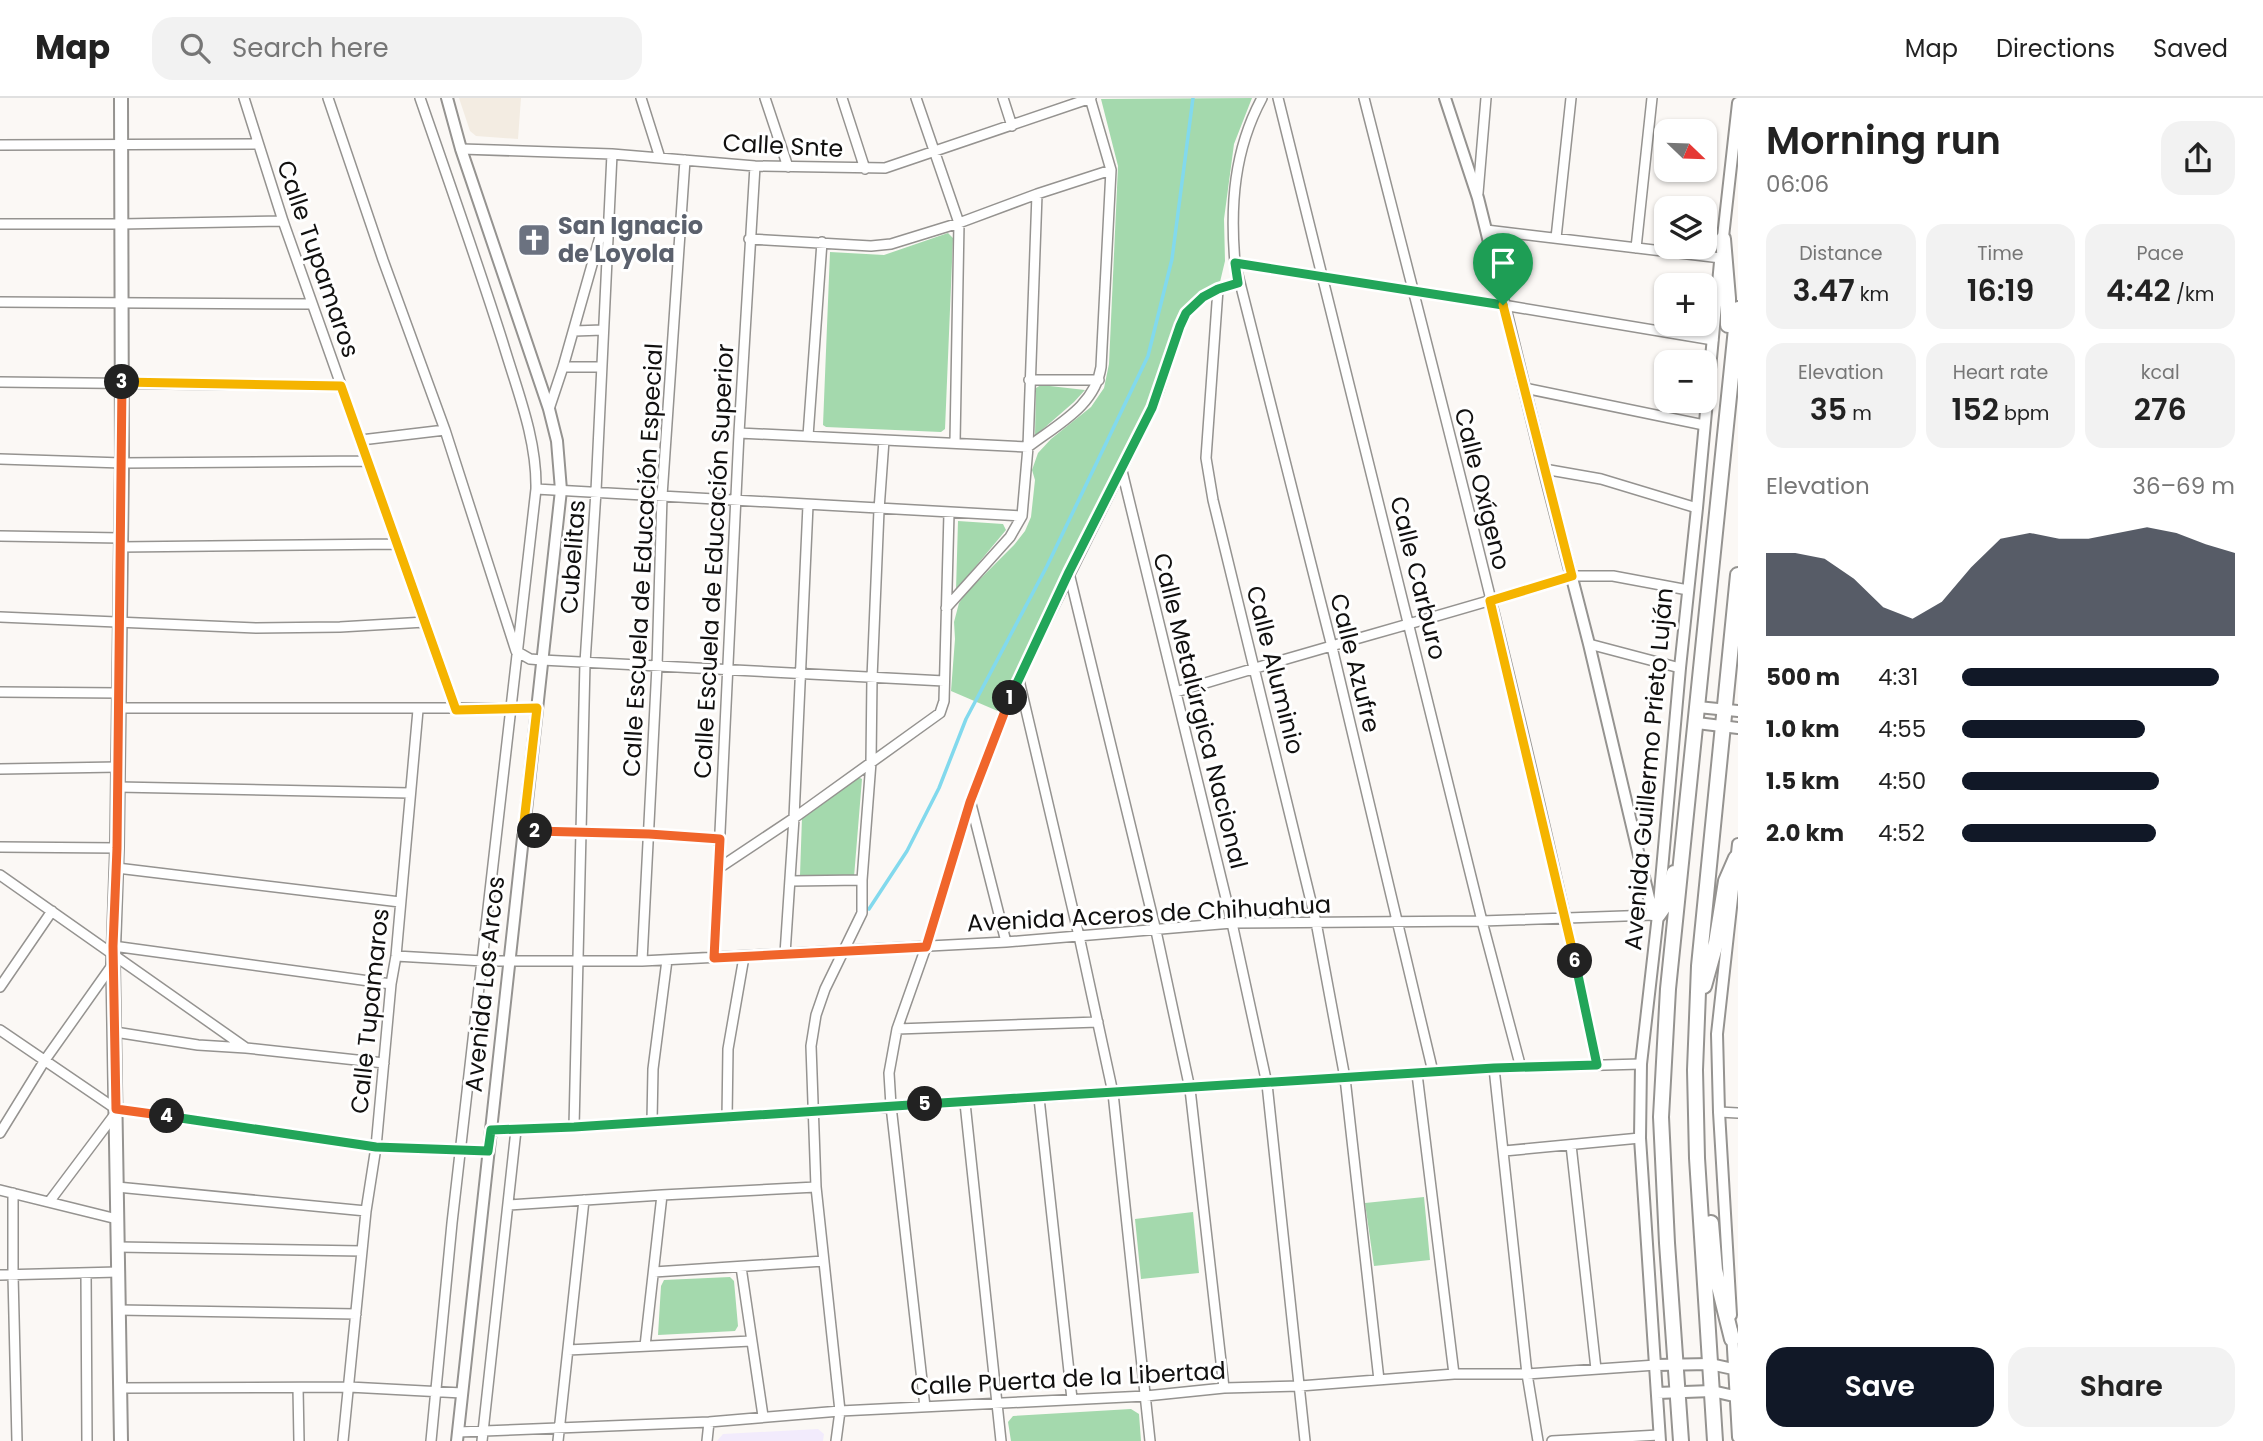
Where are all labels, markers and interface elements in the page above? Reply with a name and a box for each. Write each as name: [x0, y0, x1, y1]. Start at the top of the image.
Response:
search box: [152, 17, 642, 80]
text: Map: [35, 24, 110, 71]
icon: search: [176, 29, 214, 67]
text: Search here: [232, 30, 389, 66]
text: Map: [1905, 32, 1958, 65]
text: Directions: [1996, 32, 2115, 65]
text: Saved: [2153, 32, 2228, 65]
text: Morning run: [1766, 114, 2001, 167]
north arrow: [1654, 119, 1717, 182]
map controls: [1654, 119, 1717, 413]
button: share: [2161, 121, 2235, 195]
street label: Calle Snte: [722, 126, 844, 165]
street label: Calle Tupamaros: [269, 156, 368, 362]
text: 06:06: [1766, 168, 1829, 200]
button: layers: [1654, 196, 1717, 259]
place label: San Ignacio de Loyola: [558, 209, 703, 270]
church icon: San Ignacio de Loyola: [515, 221, 553, 259]
pin: [1473, 233, 1533, 305]
text: Distance: [1799, 240, 1882, 267]
text: Time: [1977, 240, 2024, 267]
text: Pace: [2137, 240, 2184, 267]
icon: arrive: [1484, 244, 1522, 282]
text: 3.47: [1793, 269, 1855, 312]
text: 16:19: [1967, 269, 2034, 312]
text: 4:42: [2106, 269, 2171, 312]
button: +: [1654, 273, 1717, 336]
text: km: [1855, 281, 1889, 308]
text: /km: [2171, 281, 2214, 308]
street label: Calle Escuela de Educación Especial: [615, 342, 670, 778]
street label: Calle Escuela de Educación Superior: [686, 343, 741, 779]
button: −: [1654, 350, 1717, 413]
text: Elevation: [1798, 359, 1884, 386]
text: Heart rate: [1953, 359, 2048, 386]
text: kcal: [2141, 359, 2180, 386]
pin: 3: [104, 364, 140, 400]
text: 3: [116, 368, 127, 395]
text: 35: [1810, 388, 1847, 431]
text: 152: [1952, 388, 1999, 431]
text: 276: [2134, 388, 2187, 431]
text: m: [1847, 400, 1872, 427]
text: bpm: [1999, 400, 2049, 427]
street label: Calle Oxígeno: [1446, 404, 1519, 573]
text: Elevation: [1766, 470, 1870, 502]
text: 36–69 m: [2132, 470, 2235, 502]
street label: Calle Carburo: [1382, 493, 1455, 663]
street label: Cubelitas: [552, 499, 593, 615]
street label: Calle Metalúrgica Nacional: [1145, 550, 1256, 872]
street label: Calle Aluminio: [1239, 582, 1312, 758]
street label: Avenida Guillermo Prieto Luján: [1616, 586, 1681, 952]
street label: Calle Azufre: [1322, 590, 1389, 736]
text: 500 m: [1766, 661, 1840, 693]
text: 4:31: [1878, 661, 1918, 693]
pin: 1: [992, 680, 1028, 716]
text: 1: [1006, 684, 1013, 711]
text: 1.0 km: [1766, 713, 1840, 745]
text: 4:55: [1878, 713, 1926, 745]
text: 1.5 km: [1766, 765, 1840, 797]
text: 4:50: [1878, 765, 1926, 797]
pin: 2: [518, 814, 552, 848]
text: 2: [529, 817, 540, 844]
text: 2.0 km: [1766, 817, 1844, 849]
text: 4:52: [1878, 817, 1925, 849]
street label: Avenida Los Arcos: [457, 874, 512, 1094]
street label: Avenida Aceros de Chihuahua: [966, 887, 1332, 940]
street label: Calle Tupamaros: [342, 907, 397, 1115]
pin: 6: [1558, 944, 1592, 978]
text: 6: [1568, 947, 1581, 974]
pin: 5: [908, 1086, 942, 1122]
text: 5: [918, 1090, 931, 1117]
pin: 4: [150, 1098, 184, 1134]
text: 4: [160, 1102, 173, 1129]
button: Save: [1766, 1347, 1994, 1427]
button: Share: [2008, 1347, 2235, 1427]
street label: Calle Puerta de la Libertad: [909, 1354, 1227, 1403]

